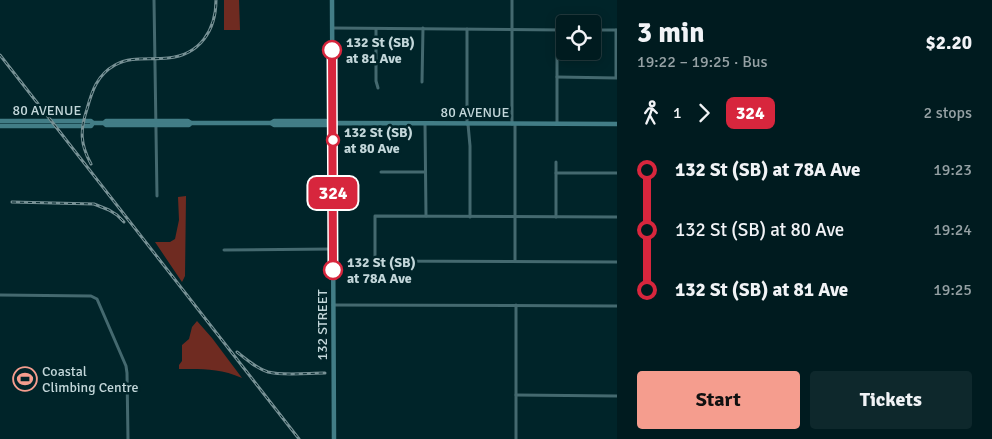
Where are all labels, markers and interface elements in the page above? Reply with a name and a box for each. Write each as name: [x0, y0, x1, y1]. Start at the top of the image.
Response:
map controls: [556, 15, 601, 60]
button: locate: [556, 15, 601, 60]
text: 3 min: [637, 16, 705, 50]
text: $2.20: [926, 31, 972, 55]
place label: 132 St (SB) at 81 Ave: [346, 34, 415, 67]
marker: 132 St (SB) at 81 Ave: [322, 40, 342, 60]
text: 19:22 – 19:25 · Bus: [637, 52, 768, 72]
icon: walk: [637, 99, 665, 127]
icon: forward: [690, 99, 718, 127]
street label: 80 AVENUE: [13, 102, 81, 119]
text: 324: [736, 102, 765, 124]
text: 1: [673, 103, 682, 123]
text: 2 stops: [924, 103, 972, 123]
street label: 80 AVENUE: [441, 104, 509, 121]
place label: 132 St (SB) at 80 Ave: [344, 124, 413, 157]
marker: 132 St (SB) at 80 Ave: [326, 133, 340, 147]
text: 132 St (SB) at 78A Ave: [675, 158, 860, 182]
text: 19:23: [933, 160, 972, 180]
line badge: 324: [304, 177, 362, 209]
text: 324: [318, 182, 348, 204]
text: 132 St (SB) at 80 Ave: [675, 218, 844, 242]
text: 19:24: [933, 220, 972, 240]
place label: 132 St (SB) at 78A Ave: [347, 254, 416, 287]
marker: 132 St (SB) at 78A Ave: [323, 260, 343, 280]
text: 132 St (SB) at 81 Ave: [675, 278, 848, 302]
text: 19:25: [933, 280, 972, 300]
street label: 132 STREET: [314, 289, 331, 361]
place label: Coastal Climbing Centre: [42, 363, 139, 396]
sports icon: Coastal Climbing Centre: [12, 366, 38, 392]
button: Start: [637, 371, 800, 429]
button: Tickets: [810, 371, 972, 429]

